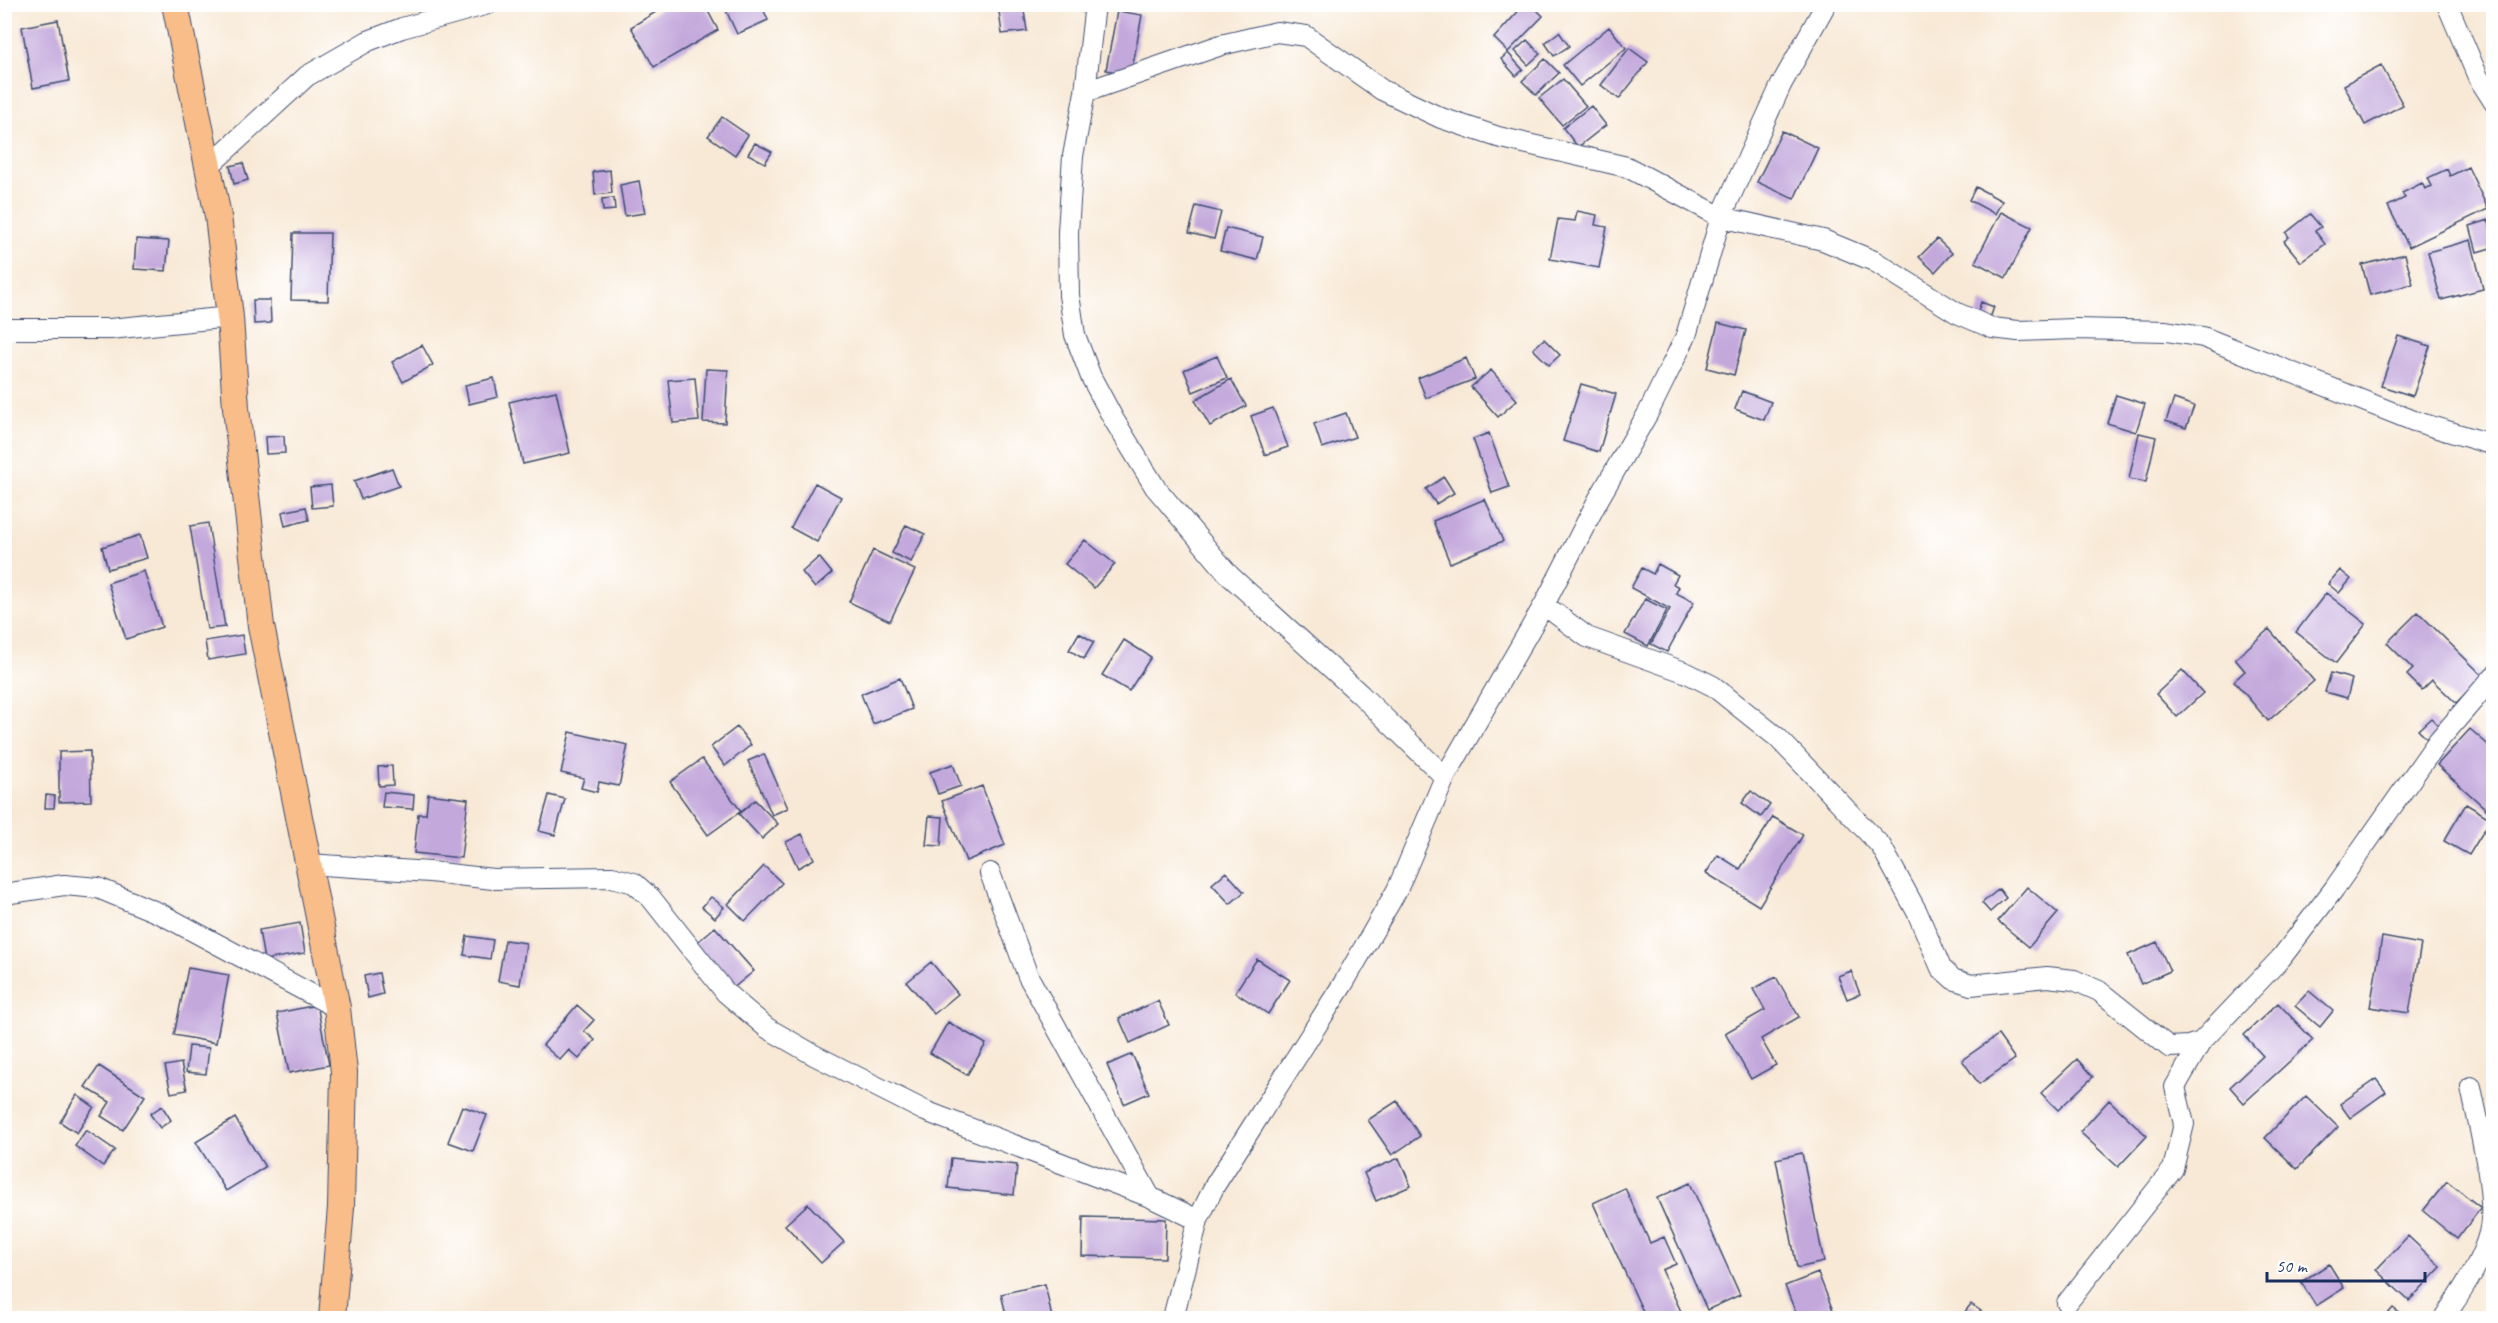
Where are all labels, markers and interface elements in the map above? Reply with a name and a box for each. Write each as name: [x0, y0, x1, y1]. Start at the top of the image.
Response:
scale bar: [2267, 1245, 2424, 1283]
text: 50 m: [2276, 1255, 2309, 1277]

